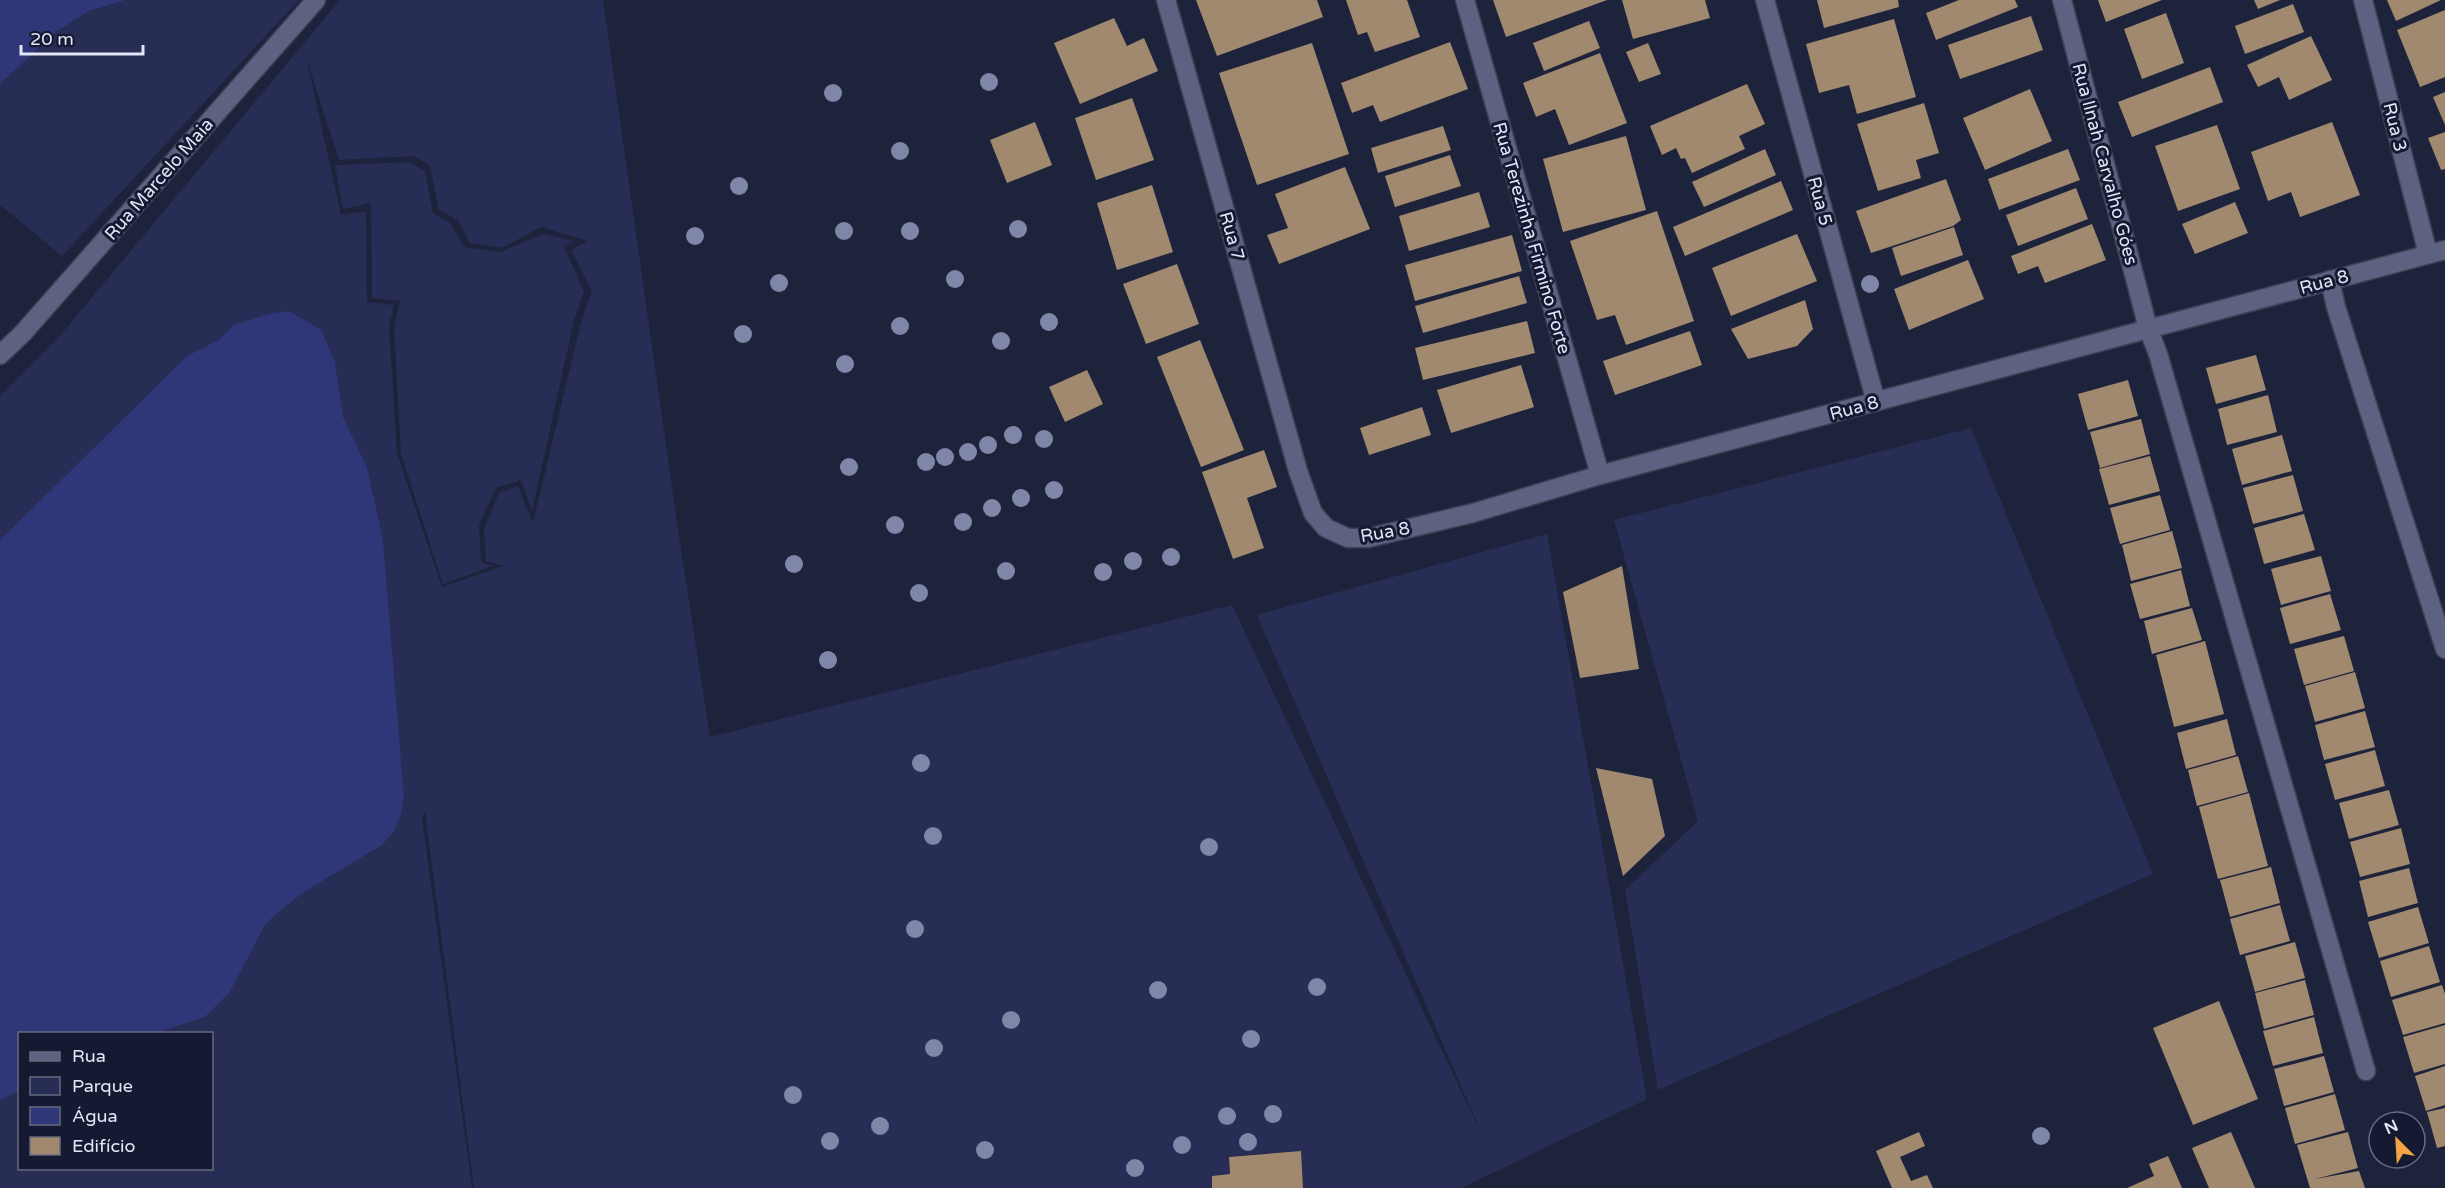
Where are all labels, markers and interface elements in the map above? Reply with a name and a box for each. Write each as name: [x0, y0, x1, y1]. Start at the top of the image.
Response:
scale bar: [21, 18, 142, 56]
text: 20 m: [30, 28, 74, 50]
street label: Rua Ilnah Carvalho Góes: [2067, 61, 2143, 267]
street label: Rua 3: [2378, 100, 2412, 154]
street label: Rua Marcelo Maia: [100, 113, 218, 245]
street label: Rua Terezinha Firmino Forte: [1488, 119, 1576, 357]
street label: Rua 5: [1803, 174, 1837, 228]
street label: Rua 7: [1215, 209, 1249, 263]
street label: Rua 8: [2297, 265, 2351, 299]
street label: Rua 8: [1827, 391, 1881, 425]
street label: Rua 8: [1359, 517, 1411, 547]
legend: [18, 1032, 213, 1170]
text: Rua: [72, 1045, 106, 1067]
text: Parque: [72, 1075, 133, 1097]
text: Água: [72, 1105, 118, 1127]
north arrow: [2367, 1110, 2427, 1170]
text: N: [2381, 1115, 2401, 1139]
text: Edifício: [72, 1135, 136, 1157]

